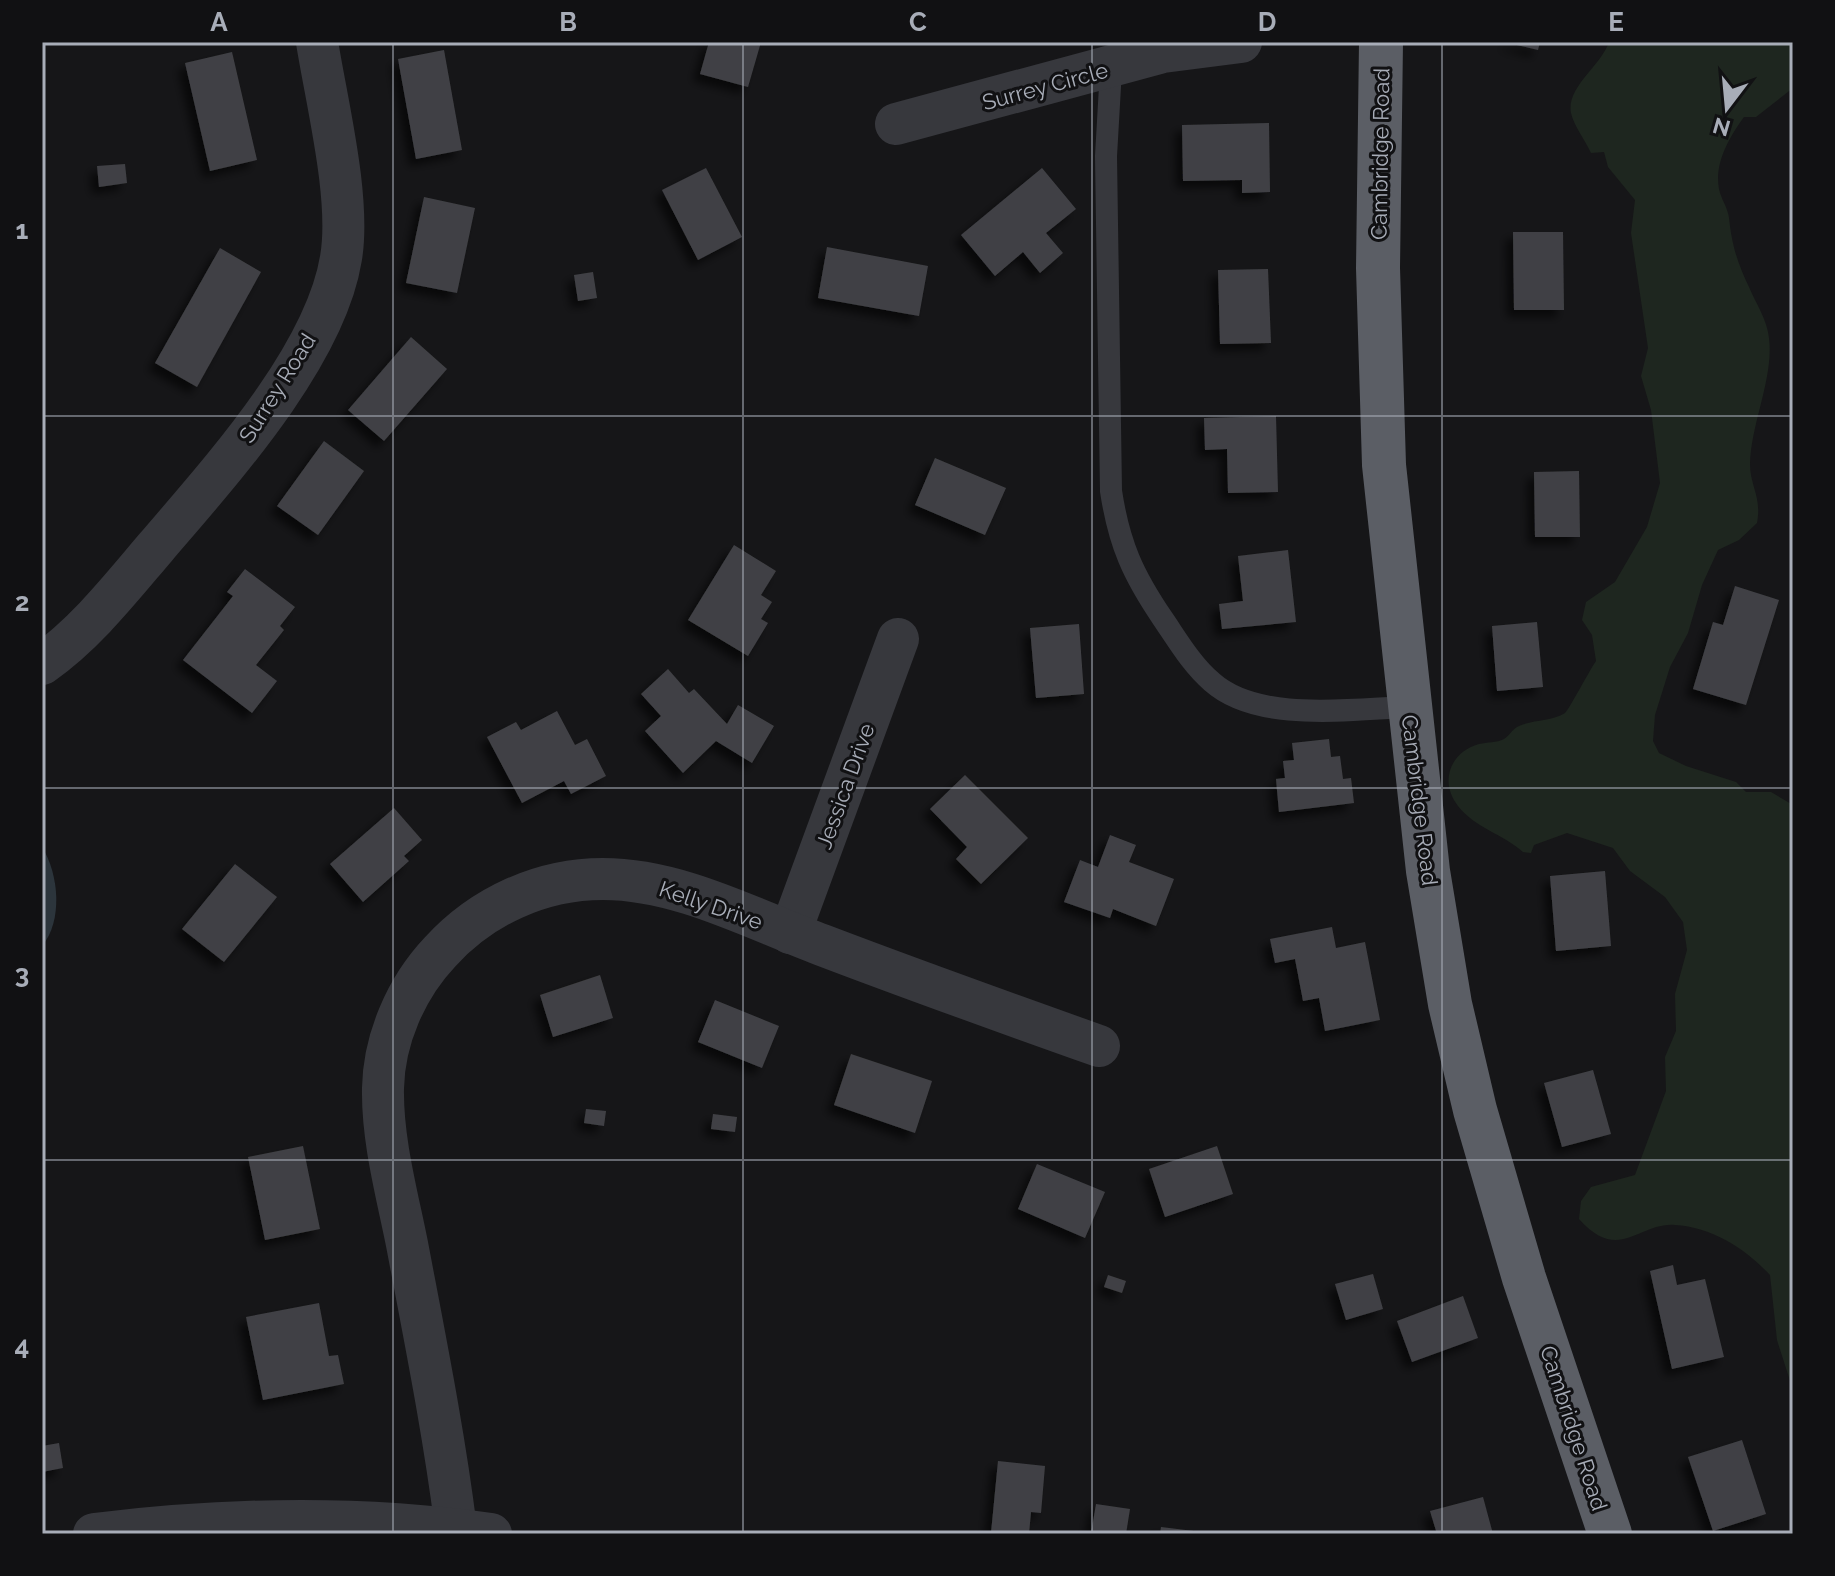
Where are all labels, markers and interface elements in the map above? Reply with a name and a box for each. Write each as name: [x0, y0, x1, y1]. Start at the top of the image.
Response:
text: A: [210, 7, 228, 37]
text: B: [559, 7, 577, 37]
text: C: [909, 7, 927, 37]
text: D: [1258, 7, 1276, 37]
text: E: [1608, 7, 1624, 37]
street label: Surrey Circle: [979, 57, 1111, 115]
street label: Cambridge Road: [1366, 68, 1394, 240]
north arrow: [1687, 68, 1767, 148]
text: N: [1710, 112, 1733, 142]
text: 1: [16, 215, 29, 245]
street label: Surrey Road: [233, 329, 321, 447]
text: 2: [15, 587, 29, 617]
street label: Cambridge Road: [1397, 713, 1443, 887]
street label: Jessica Drive: [810, 720, 880, 852]
street label: Kelly Drive: [656, 875, 766, 935]
text: 3: [15, 959, 29, 989]
text: 4: [15, 1331, 29, 1361]
street label: Cambridge Road: [1535, 1342, 1613, 1514]

